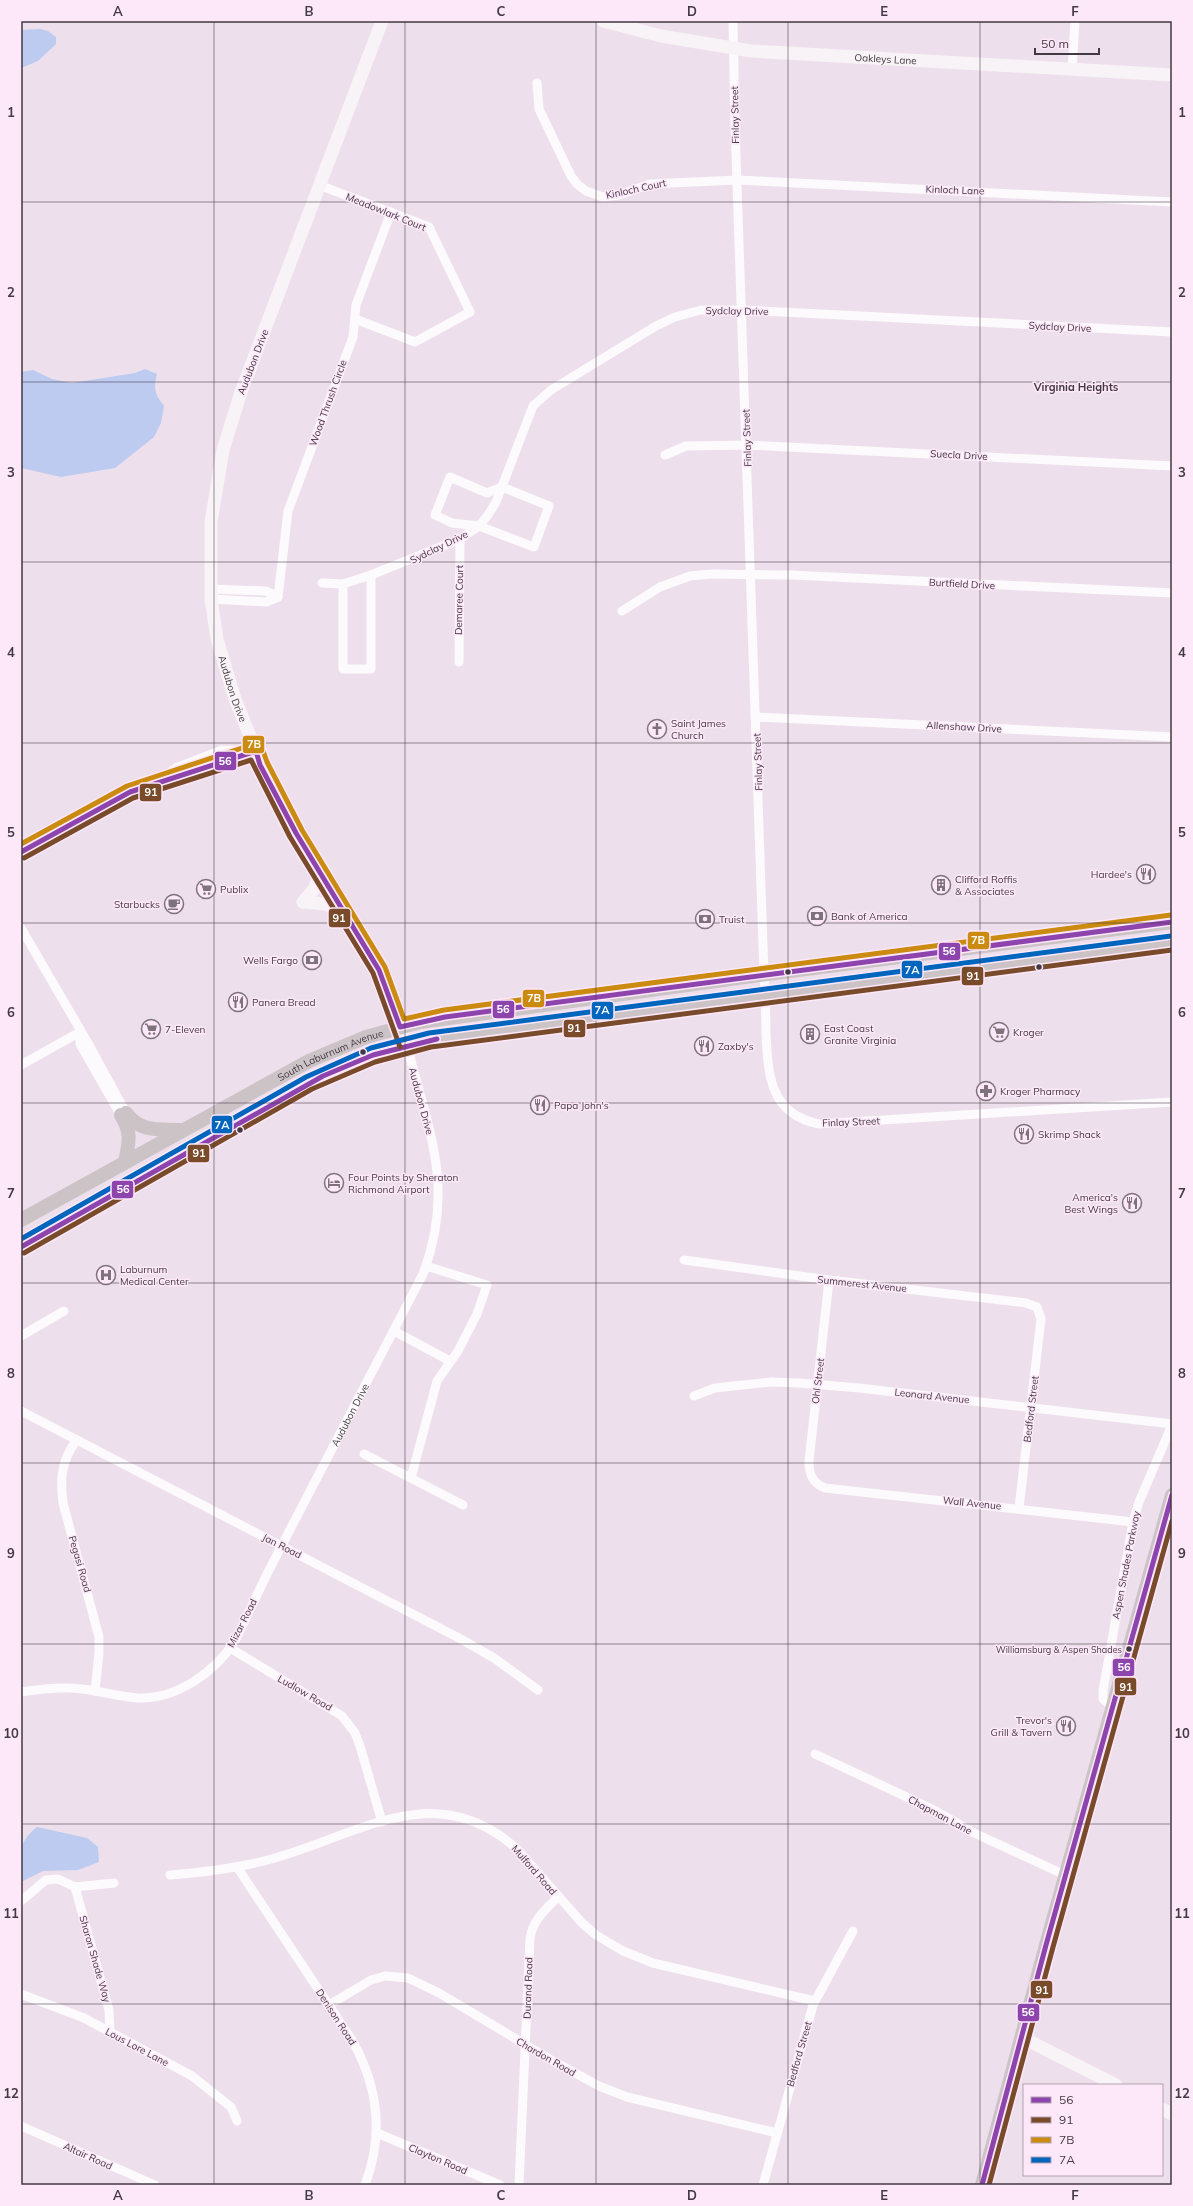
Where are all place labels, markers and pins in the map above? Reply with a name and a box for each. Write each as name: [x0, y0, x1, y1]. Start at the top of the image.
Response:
place label: Saint James Church: [671, 717, 726, 742]
church icon: Saint James Church: [646, 718, 668, 740]
restaurant icon: Hardee's: [1135, 863, 1157, 885]
place label: Hardee's: [1091, 868, 1132, 881]
place label: Clifford Roffis & Associates: [955, 873, 1017, 898]
building icon: Clifford Roffis & Associates: [930, 874, 952, 896]
supermarket icon: Publix: [195, 878, 217, 900]
place label: Publix: [220, 883, 249, 896]
cafe icon: Starbucks: [163, 893, 185, 915]
place label: Starbucks: [114, 898, 160, 911]
bank icon: Bank of America: [806, 905, 828, 927]
bank icon: Truist: [694, 908, 716, 930]
place label: Bank of America: [831, 910, 908, 923]
place label: Truist: [719, 913, 745, 926]
bank icon: Wells Fargo: [301, 949, 323, 971]
place label: Wells Fargo: [243, 954, 298, 967]
unlabelled marker: [1034, 962, 1044, 972]
unlabelled marker: [783, 967, 793, 977]
restaurant icon: Panera Bread: [227, 991, 249, 1013]
place label: Panera Bread: [252, 996, 316, 1009]
supermarket icon: 7-Eleven: [140, 1018, 162, 1040]
supermarket icon: Kroger: [988, 1021, 1010, 1043]
place label: East Coast Granite Virginia: [824, 1022, 896, 1047]
place label: 7-Eleven: [165, 1023, 206, 1036]
building icon: East Coast Granite Virginia: [799, 1023, 821, 1045]
place label: Kroger: [1013, 1026, 1044, 1039]
restaurant icon: Zaxby's: [693, 1035, 715, 1057]
place label: Zaxby's: [718, 1040, 754, 1053]
unlabelled marker: [358, 1047, 368, 1057]
pharmacy icon: Kroger Pharmacy: [975, 1080, 997, 1102]
place label: Kroger Pharmacy: [1000, 1085, 1081, 1098]
restaurant icon: Papa John's: [529, 1094, 551, 1116]
place label: Papa John's: [554, 1099, 609, 1112]
restaurant icon: Skrimp Shack: [1013, 1123, 1035, 1145]
unlabelled marker: [235, 1125, 245, 1135]
place label: Skrimp Shack: [1038, 1128, 1102, 1141]
place label: Four Points by Sheraton Richmond Airport: [348, 1171, 459, 1196]
hotel icon: Four Points by Sheraton Richmond Airport: [323, 1172, 345, 1194]
place label: America's Best Wings: [1064, 1191, 1118, 1216]
restaurant icon: America's Best Wings: [1121, 1192, 1143, 1214]
place label: Laburnum Medical Center: [120, 1263, 189, 1288]
hospital icon: Laburnum Medical Center: [95, 1264, 117, 1286]
place label: Williamsburg & Aspen Shades: [996, 1644, 1122, 1655]
marker: Williamsburg & Aspen Shades: [1124, 1644, 1134, 1654]
place label: Trevor's Grill & Tavern: [991, 1714, 1052, 1739]
restaurant icon: Trevor's Grill & Tavern: [1055, 1715, 1077, 1737]

